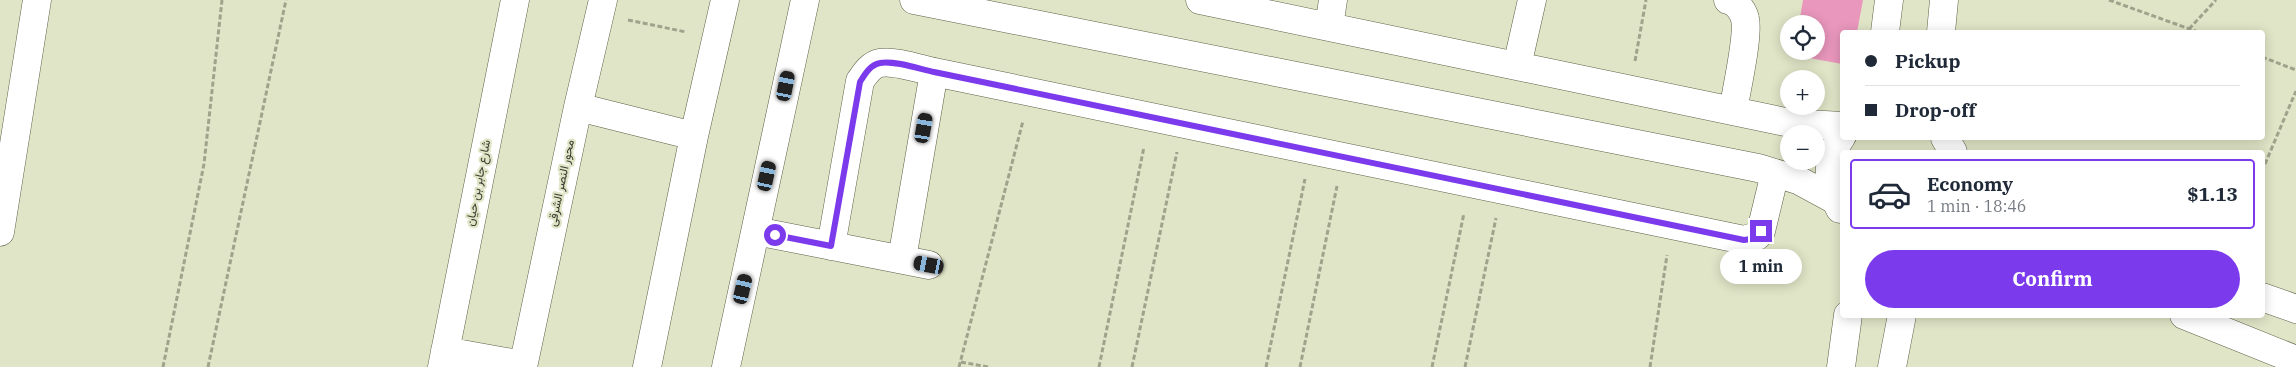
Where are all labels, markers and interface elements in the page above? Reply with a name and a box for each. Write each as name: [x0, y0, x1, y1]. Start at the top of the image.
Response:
map controls: [1780, 15, 1825, 170]
button: locate: [1780, 15, 1825, 60]
text: Pickup: [1895, 49, 1960, 73]
car: [775, 70, 796, 102]
button: +: [1780, 70, 1825, 115]
text: Drop-off: [1895, 98, 1976, 122]
car: [914, 112, 933, 144]
button: −: [1780, 125, 1825, 170]
street label: شارع جابر بن حيان: [462, 138, 495, 228]
street label: محور النصر الشرقى: [544, 138, 578, 228]
car: [756, 160, 777, 192]
icon: car: [1867, 172, 1912, 217]
text: Economy: [1927, 172, 2013, 196]
text: $1.13: [2187, 182, 2238, 206]
text: 1 min · 18:46: [1927, 196, 2026, 216]
route end: [1750, 220, 1772, 242]
route start: [764, 224, 786, 246]
callout: 1 min: [1720, 248, 1802, 284]
button: Confirm: [1865, 250, 2240, 308]
car: [912, 255, 945, 275]
text: 1 min: [1739, 256, 1783, 276]
car: [732, 273, 753, 305]

